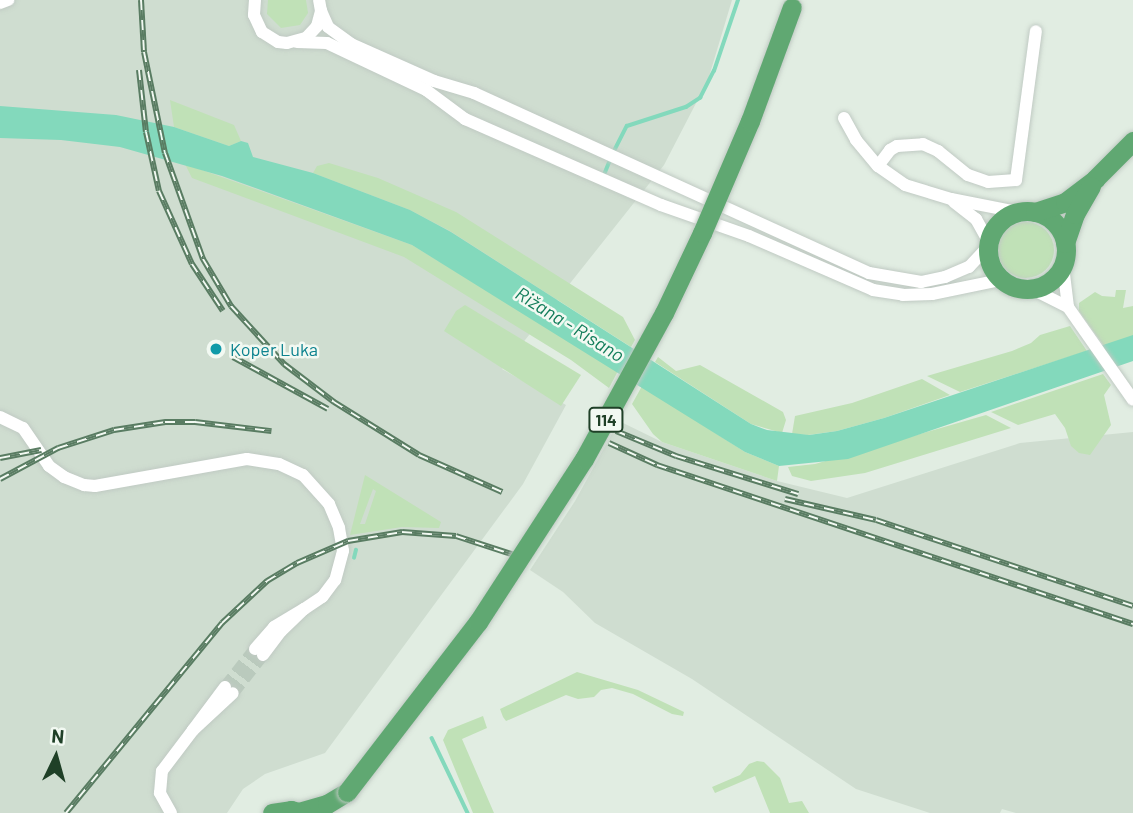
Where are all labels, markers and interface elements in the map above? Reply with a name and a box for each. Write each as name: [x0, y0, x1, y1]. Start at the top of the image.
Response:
water label: Rižana - Risano: [512, 282, 628, 366]
place label: Koper Luka: [230, 338, 318, 360]
marker: Koper Luka: [208, 341, 224, 357]
road number: 114: [587, 408, 625, 432]
north arrow: [21, 722, 91, 792]
text: N: [51, 724, 65, 748]

